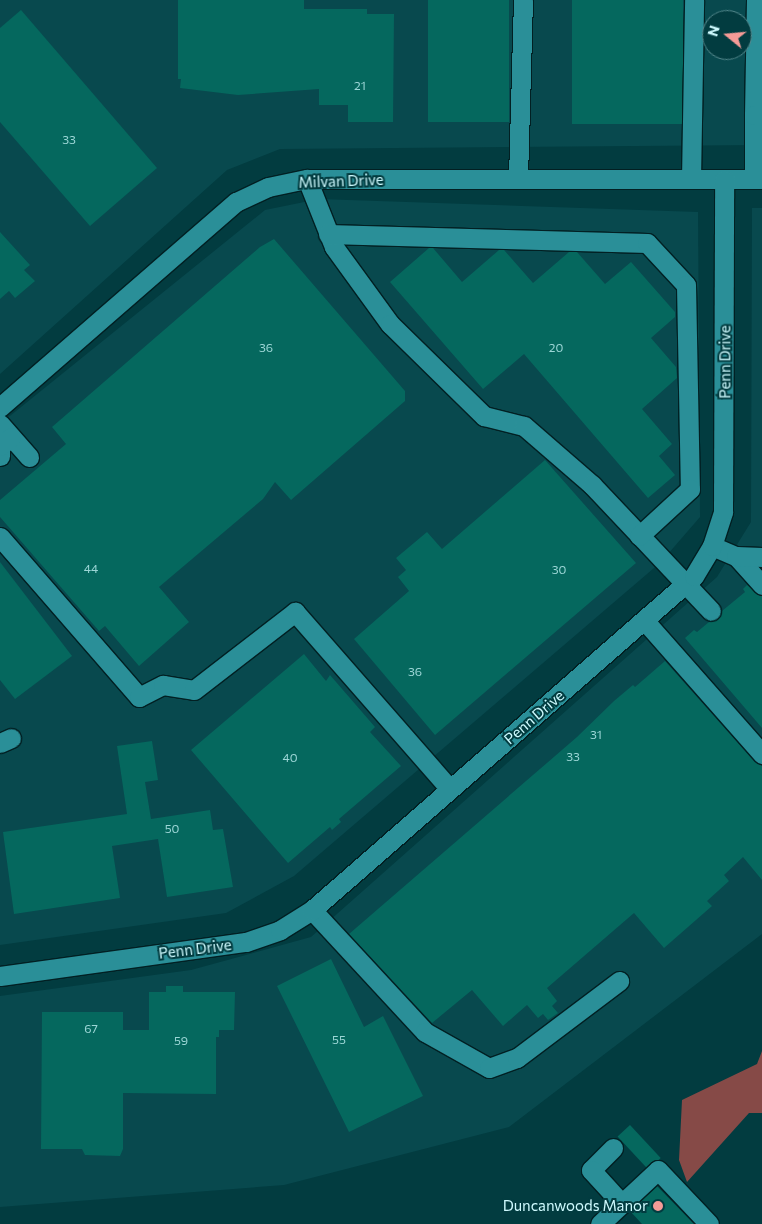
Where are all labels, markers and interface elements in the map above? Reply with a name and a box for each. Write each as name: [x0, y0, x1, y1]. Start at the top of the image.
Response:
north arrow: [702, 10, 752, 60]
text: N: [703, 23, 723, 38]
house number: 21: [354, 79, 366, 93]
house number: 33: [62, 133, 76, 147]
street label: Milvan Drive: [298, 171, 384, 191]
street label: Penn Drive: [716, 325, 734, 399]
house number: 36: [259, 341, 273, 355]
house number: 20: [549, 341, 563, 355]
house number: 44: [84, 562, 98, 576]
house number: 30: [552, 563, 566, 577]
house number: 36: [408, 665, 422, 679]
street label: Penn Drive: [500, 686, 568, 748]
house number: 31: [590, 728, 602, 742]
house number: 33: [566, 750, 580, 764]
house number: 40: [282, 751, 298, 765]
house number: 50: [165, 822, 179, 836]
street label: Penn Drive: [157, 936, 233, 962]
house number: 67: [84, 1022, 98, 1036]
house number: 55: [332, 1033, 346, 1047]
house number: 59: [174, 1034, 188, 1048]
place label: Duncanwoods Manor: [503, 1197, 648, 1215]
marker: Duncanwoods Manor: [652, 1200, 664, 1212]

